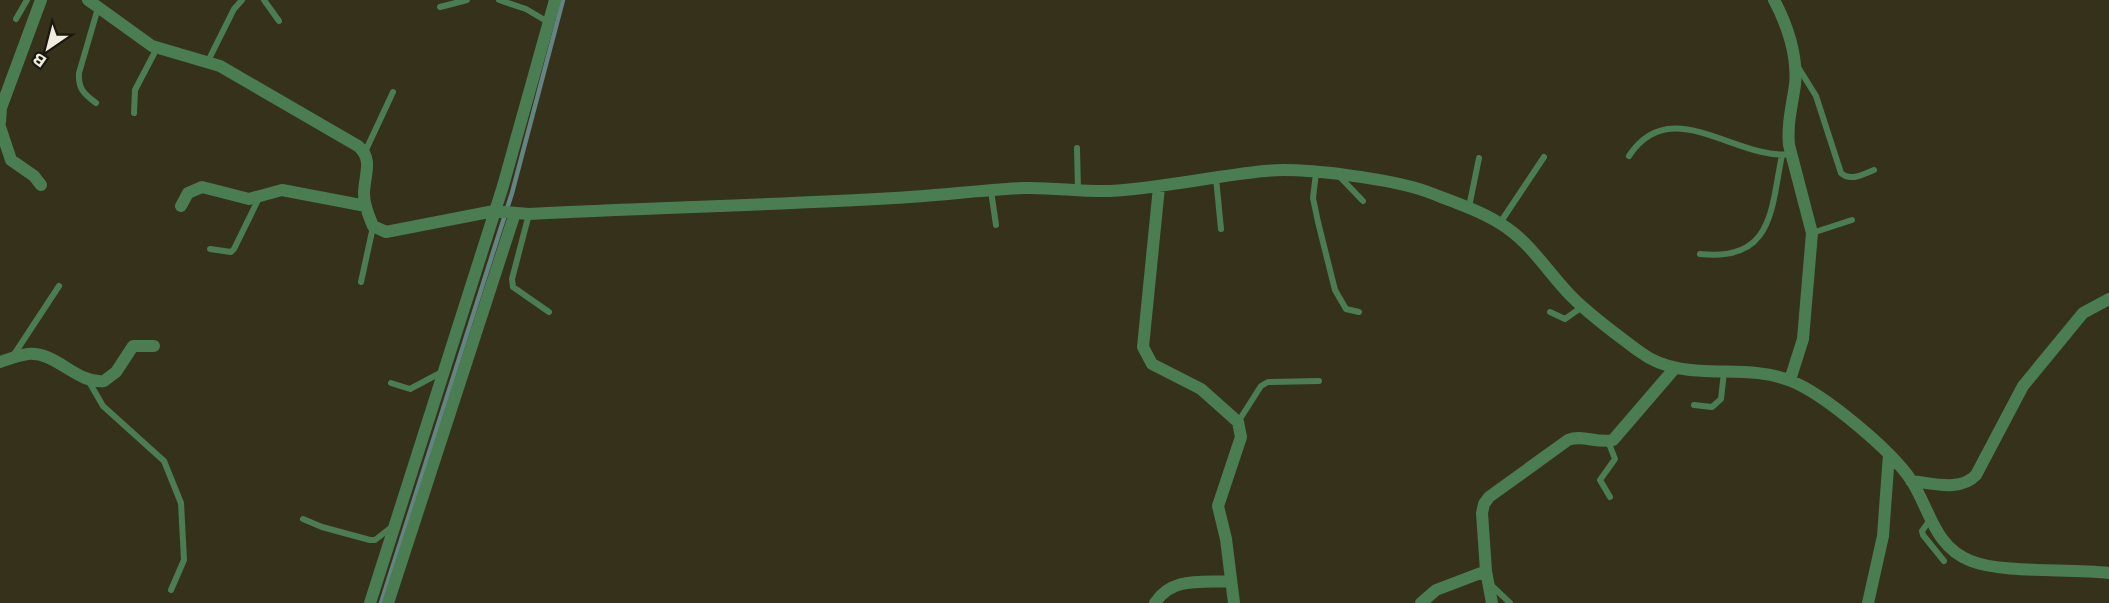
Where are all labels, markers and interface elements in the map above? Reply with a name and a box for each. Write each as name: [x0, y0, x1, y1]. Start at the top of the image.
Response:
north arrow: [18, 18, 78, 78]
text: B: [29, 49, 50, 71]

